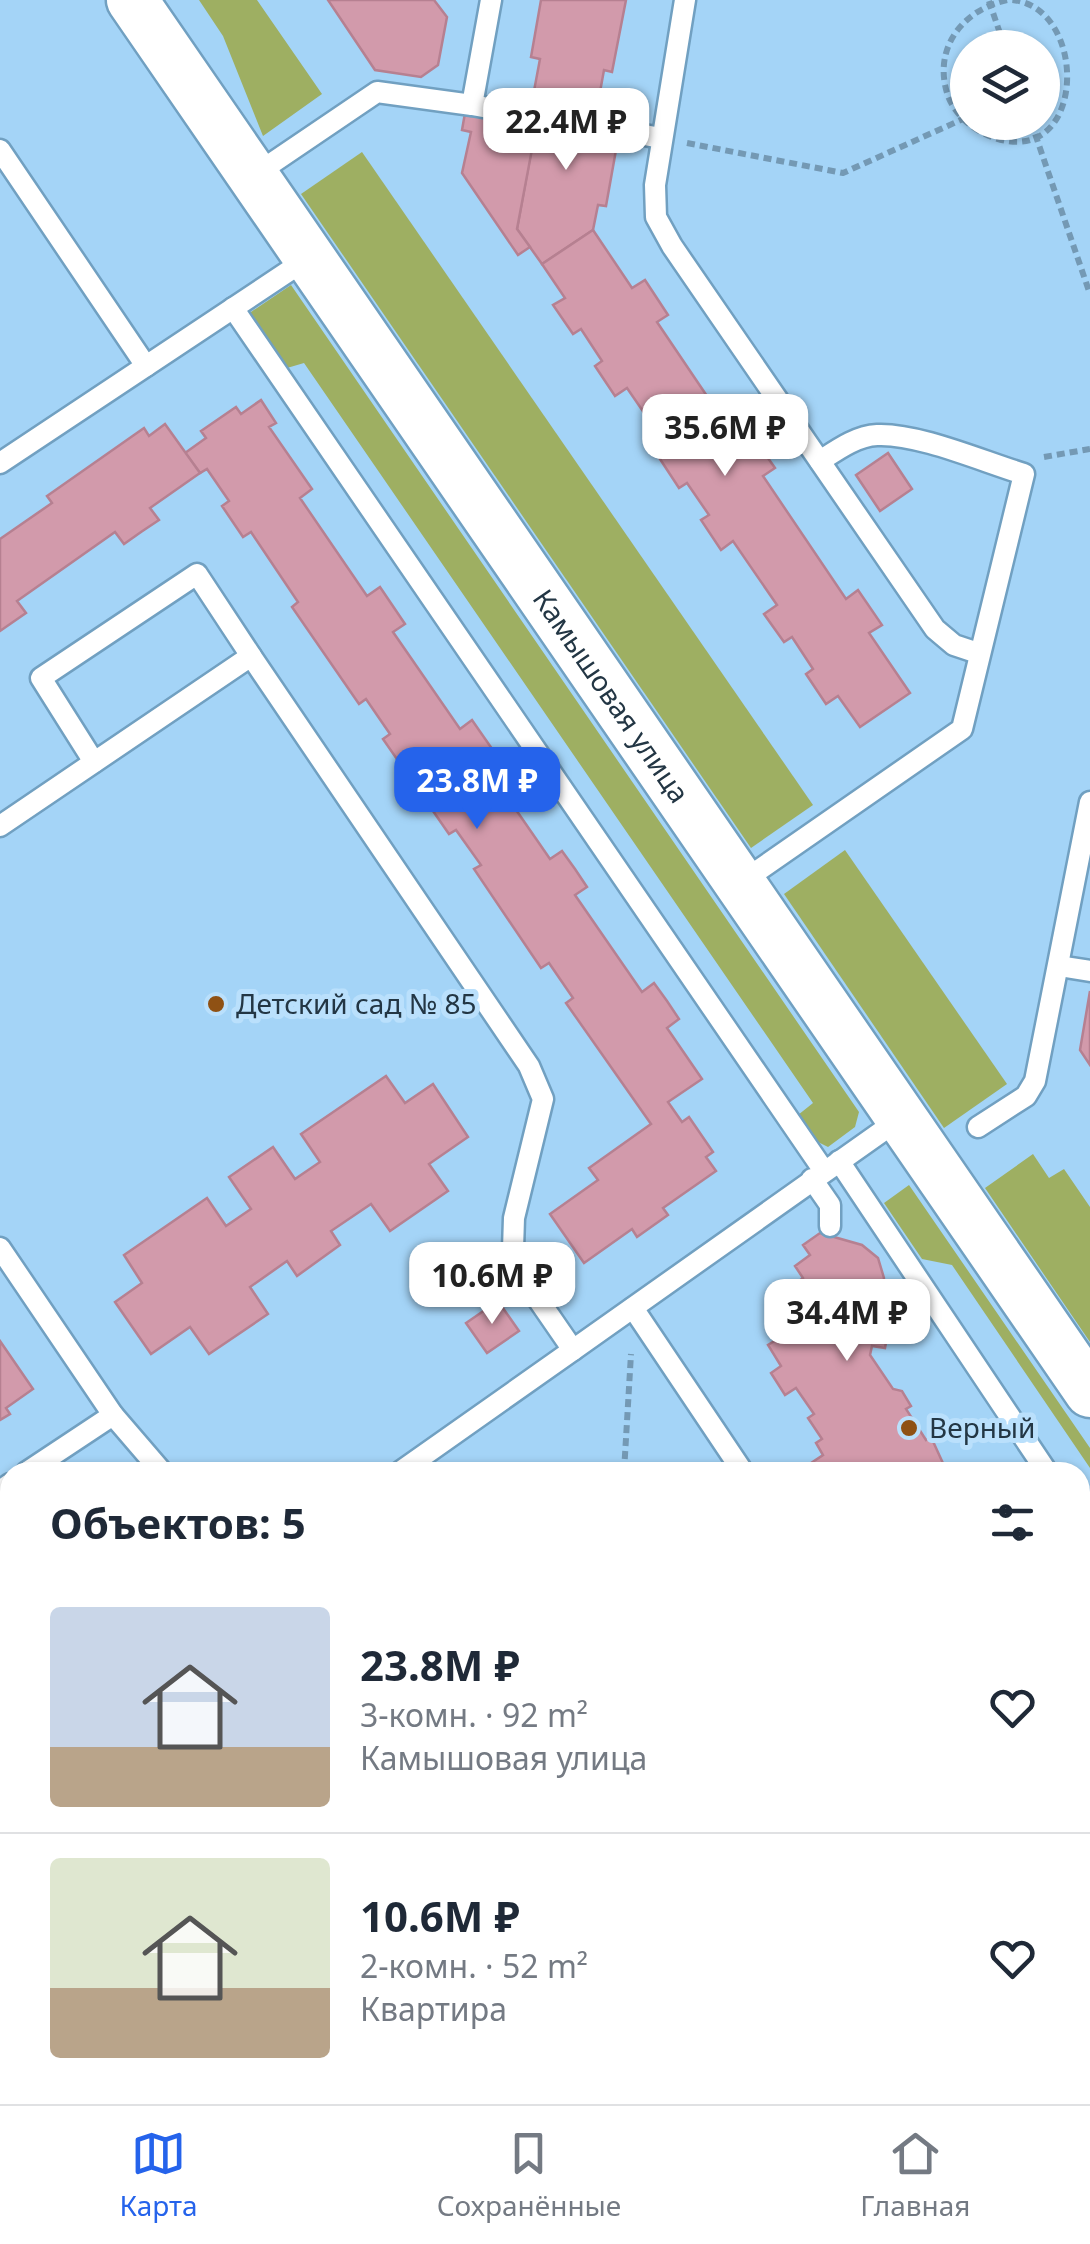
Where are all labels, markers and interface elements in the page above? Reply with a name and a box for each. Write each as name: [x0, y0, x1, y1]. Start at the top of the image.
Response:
map controls: [950, 30, 1060, 140]
button: layers: [950, 30, 1060, 140]
pin: 22.4M ₽: [474, 88, 658, 173]
text: 22.4M ₽: [505, 99, 627, 142]
pin: 35.6M ₽: [633, 394, 817, 479]
text: 35.6M ₽: [664, 405, 786, 448]
street label: Камышовая улица: [525, 581, 699, 810]
pin: 23.8M ₽: [385, 747, 569, 832]
text: 23.8M ₽: [416, 758, 538, 801]
place label: Детский сад № 85: [236, 984, 477, 1022]
marker: Детский сад № 85: [205, 993, 227, 1015]
pin: 10.6M ₽: [400, 1242, 584, 1327]
text: 10.6M ₽: [431, 1253, 553, 1296]
pin: 34.4M ₽: [755, 1279, 939, 1364]
text: 34.4M ₽: [786, 1290, 908, 1333]
place label: Верный: [929, 1408, 1036, 1446]
marker: Верный: [898, 1417, 920, 1439]
text: Объектов: 5: [50, 1494, 306, 1551]
icon: filters: [985, 1495, 1040, 1550]
text: 23.8M ₽: [360, 1636, 520, 1693]
icon: home: [130, 1647, 250, 1767]
icon: heart: [985, 1680, 1040, 1735]
text: 3-комн. · 92 m²: [360, 1693, 588, 1736]
text: Камышовая улица: [360, 1736, 647, 1779]
text: 10.6M ₽: [360, 1887, 520, 1944]
icon: home: [130, 1898, 250, 2018]
icon: heart: [985, 1931, 1040, 1986]
text: 2-комн. · 52 m²: [360, 1944, 588, 1987]
text: Квартира: [360, 1987, 507, 2030]
tab: Карта: [120, 2126, 198, 2224]
tab: Сохранённые: [437, 2126, 621, 2224]
tab: Главная: [860, 2126, 970, 2224]

